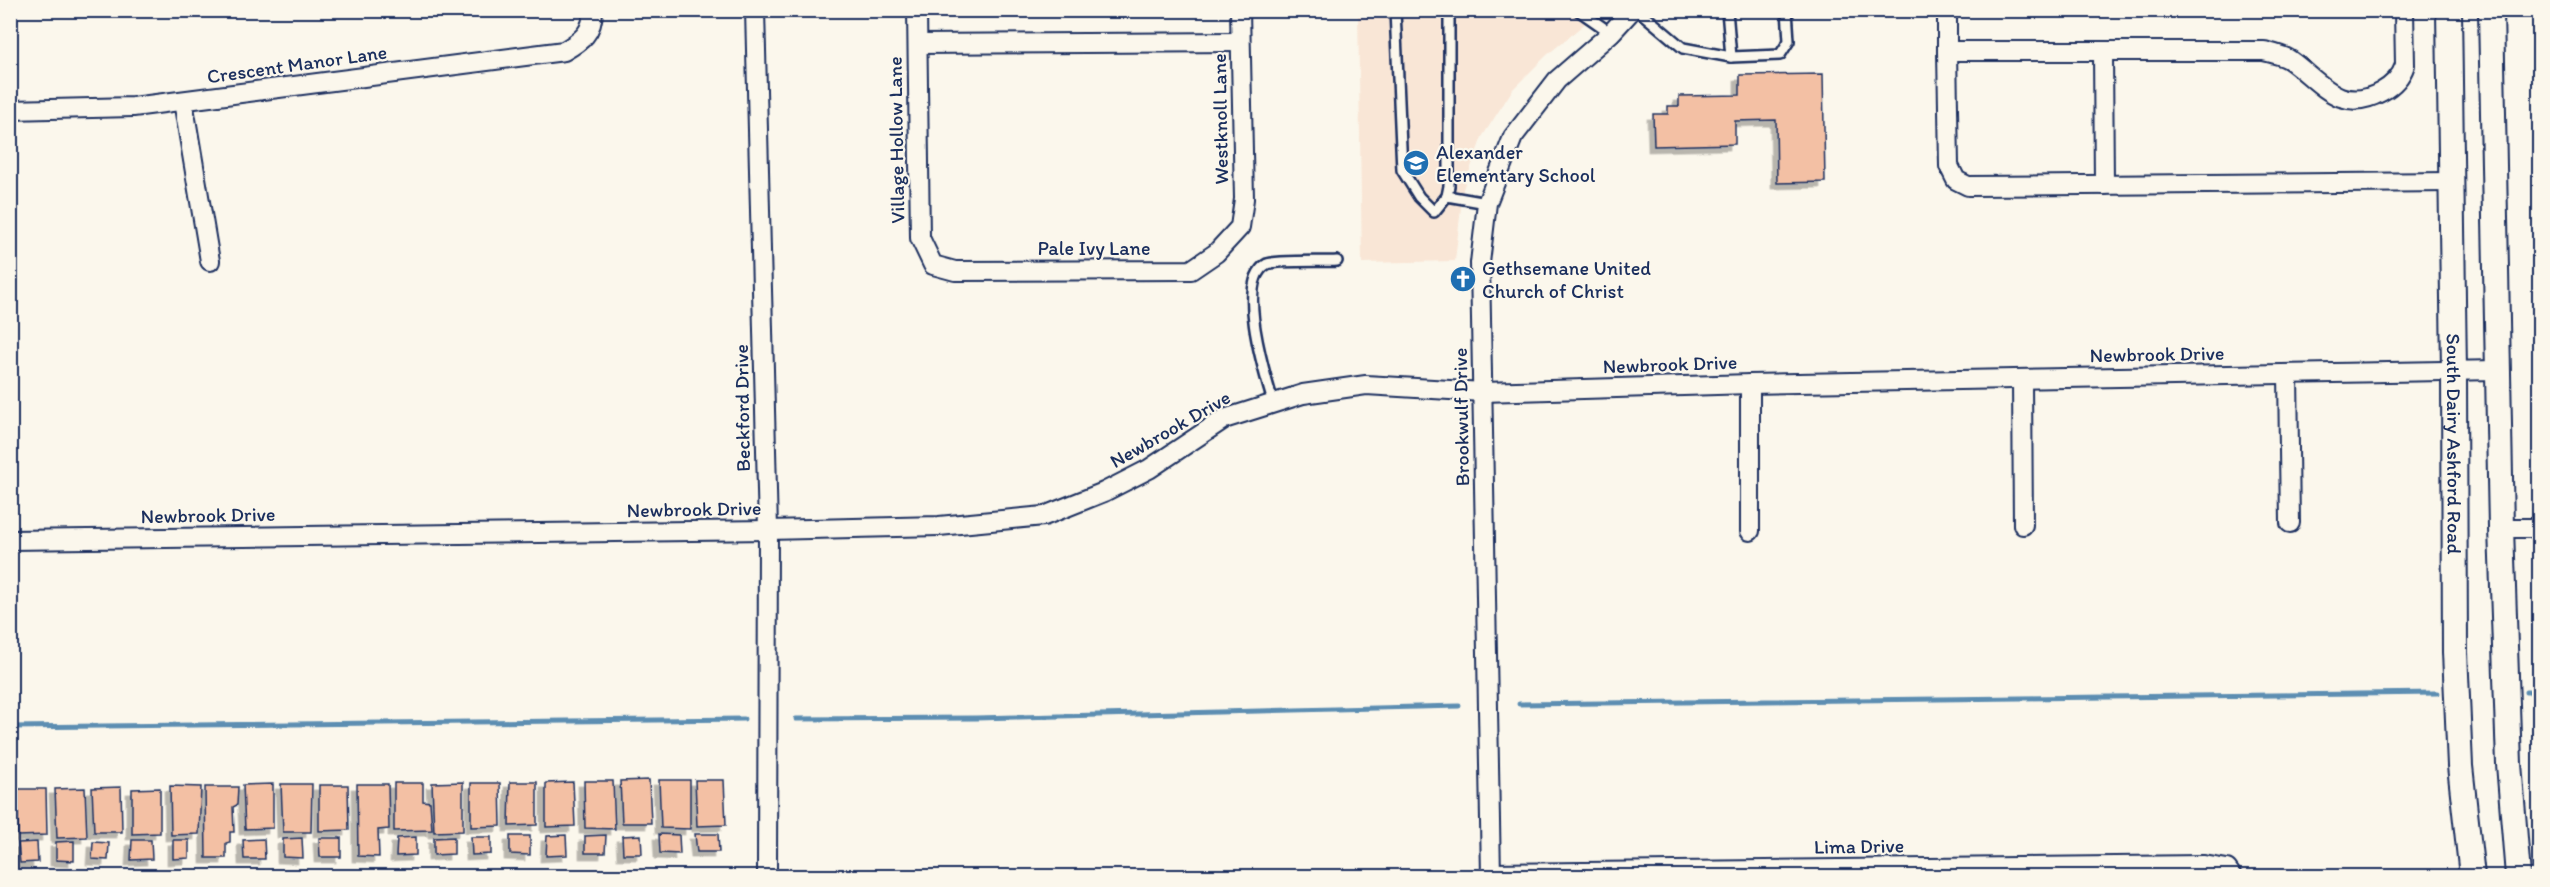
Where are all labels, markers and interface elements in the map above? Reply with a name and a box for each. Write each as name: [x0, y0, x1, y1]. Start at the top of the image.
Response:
street label: Crescent Manor Lane: [205, 39, 389, 89]
street label: Westknoll Lane: [1207, 53, 1233, 185]
street label: Village Hollow Lane: [883, 56, 909, 224]
place label: Alexander Elementary School: [1436, 140, 1596, 187]
school or university icon: Alexander Elementary School: [1401, 148, 1431, 178]
street label: Pale Ivy Lane: [1038, 236, 1150, 260]
place label: Gethsemane United Church of Christ: [1482, 256, 1651, 303]
church icon: Gethsemane United Church of Christ: [1448, 264, 1478, 294]
street label: South Dairy Ashford Road: [2441, 333, 2467, 555]
street label: Newbrook Drive: [2089, 341, 2225, 367]
street label: Beckford Drive: [729, 344, 755, 472]
street label: Brookwulf Drive: [1448, 347, 1474, 487]
street label: Newbrook Drive: [1602, 350, 1738, 378]
street label: Newbrook Drive: [1106, 385, 1234, 473]
street label: Newbrook Drive: [626, 496, 762, 522]
street label: Newbrook Drive: [140, 502, 276, 528]
street label: Lima Drive: [1814, 833, 1904, 859]

